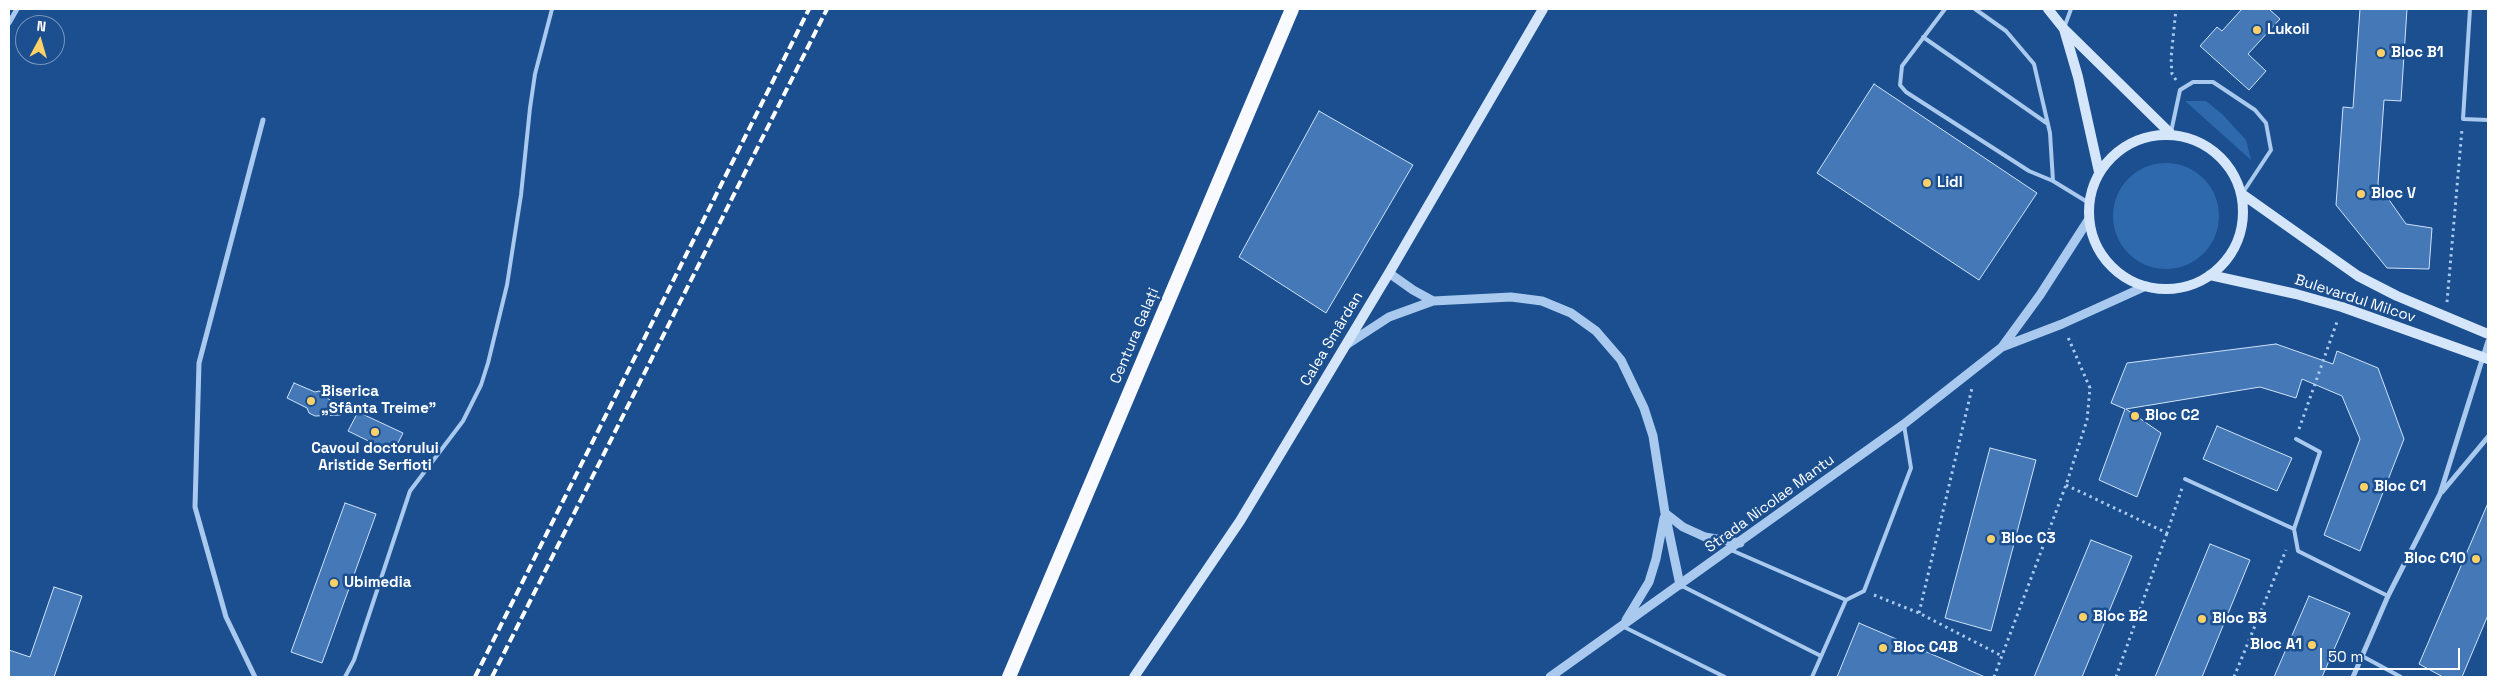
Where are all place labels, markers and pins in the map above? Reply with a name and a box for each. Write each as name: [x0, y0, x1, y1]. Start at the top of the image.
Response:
place label: Lukoil: [2267, 21, 2310, 39]
marker: Lukoil: [2251, 24, 2263, 36]
place label: Bloc B1: [2391, 44, 2443, 62]
marker: Bloc B1: [2375, 47, 2387, 59]
place label: Lidl: [1937, 174, 1963, 192]
marker: Lidl: [1921, 177, 1933, 189]
place label: Bloc V: [2371, 185, 2416, 203]
marker: Bloc V: [2355, 188, 2367, 200]
place label: Biserica „Sfânta Treime": [321, 383, 436, 418]
marker: Biserica „Sfânta Treime": [305, 395, 317, 407]
place label: Bloc C2: [2145, 407, 2199, 425]
marker: Bloc C2: [2129, 410, 2141, 422]
marker: Cavoul doctorului Aristide Serfioti: [369, 426, 381, 438]
place label: Cavoul doctorului Aristide Serfioti: [311, 440, 439, 475]
place label: Bloc C1: [2374, 478, 2426, 496]
marker: Bloc C1: [2358, 481, 2370, 493]
place label: Bloc C3: [2001, 530, 2056, 548]
marker: Bloc C3: [1985, 533, 1997, 545]
place label: Bloc C10: [2404, 550, 2466, 568]
marker: Bloc C10: [2470, 553, 2482, 565]
place label: Ubimedia: [344, 574, 411, 592]
marker: Ubimedia: [328, 577, 340, 589]
place label: Bloc B2: [2093, 608, 2148, 626]
place label: Bloc B3: [2212, 610, 2267, 628]
marker: Bloc B2: [2077, 611, 2089, 623]
marker: Bloc B3: [2196, 613, 2208, 625]
place label: Bloc A1: [2250, 636, 2302, 654]
place label: Bloc C4B: [1893, 639, 1958, 657]
marker: Bloc A1: [2306, 639, 2318, 651]
marker: Bloc C4B: [1877, 642, 1889, 654]

